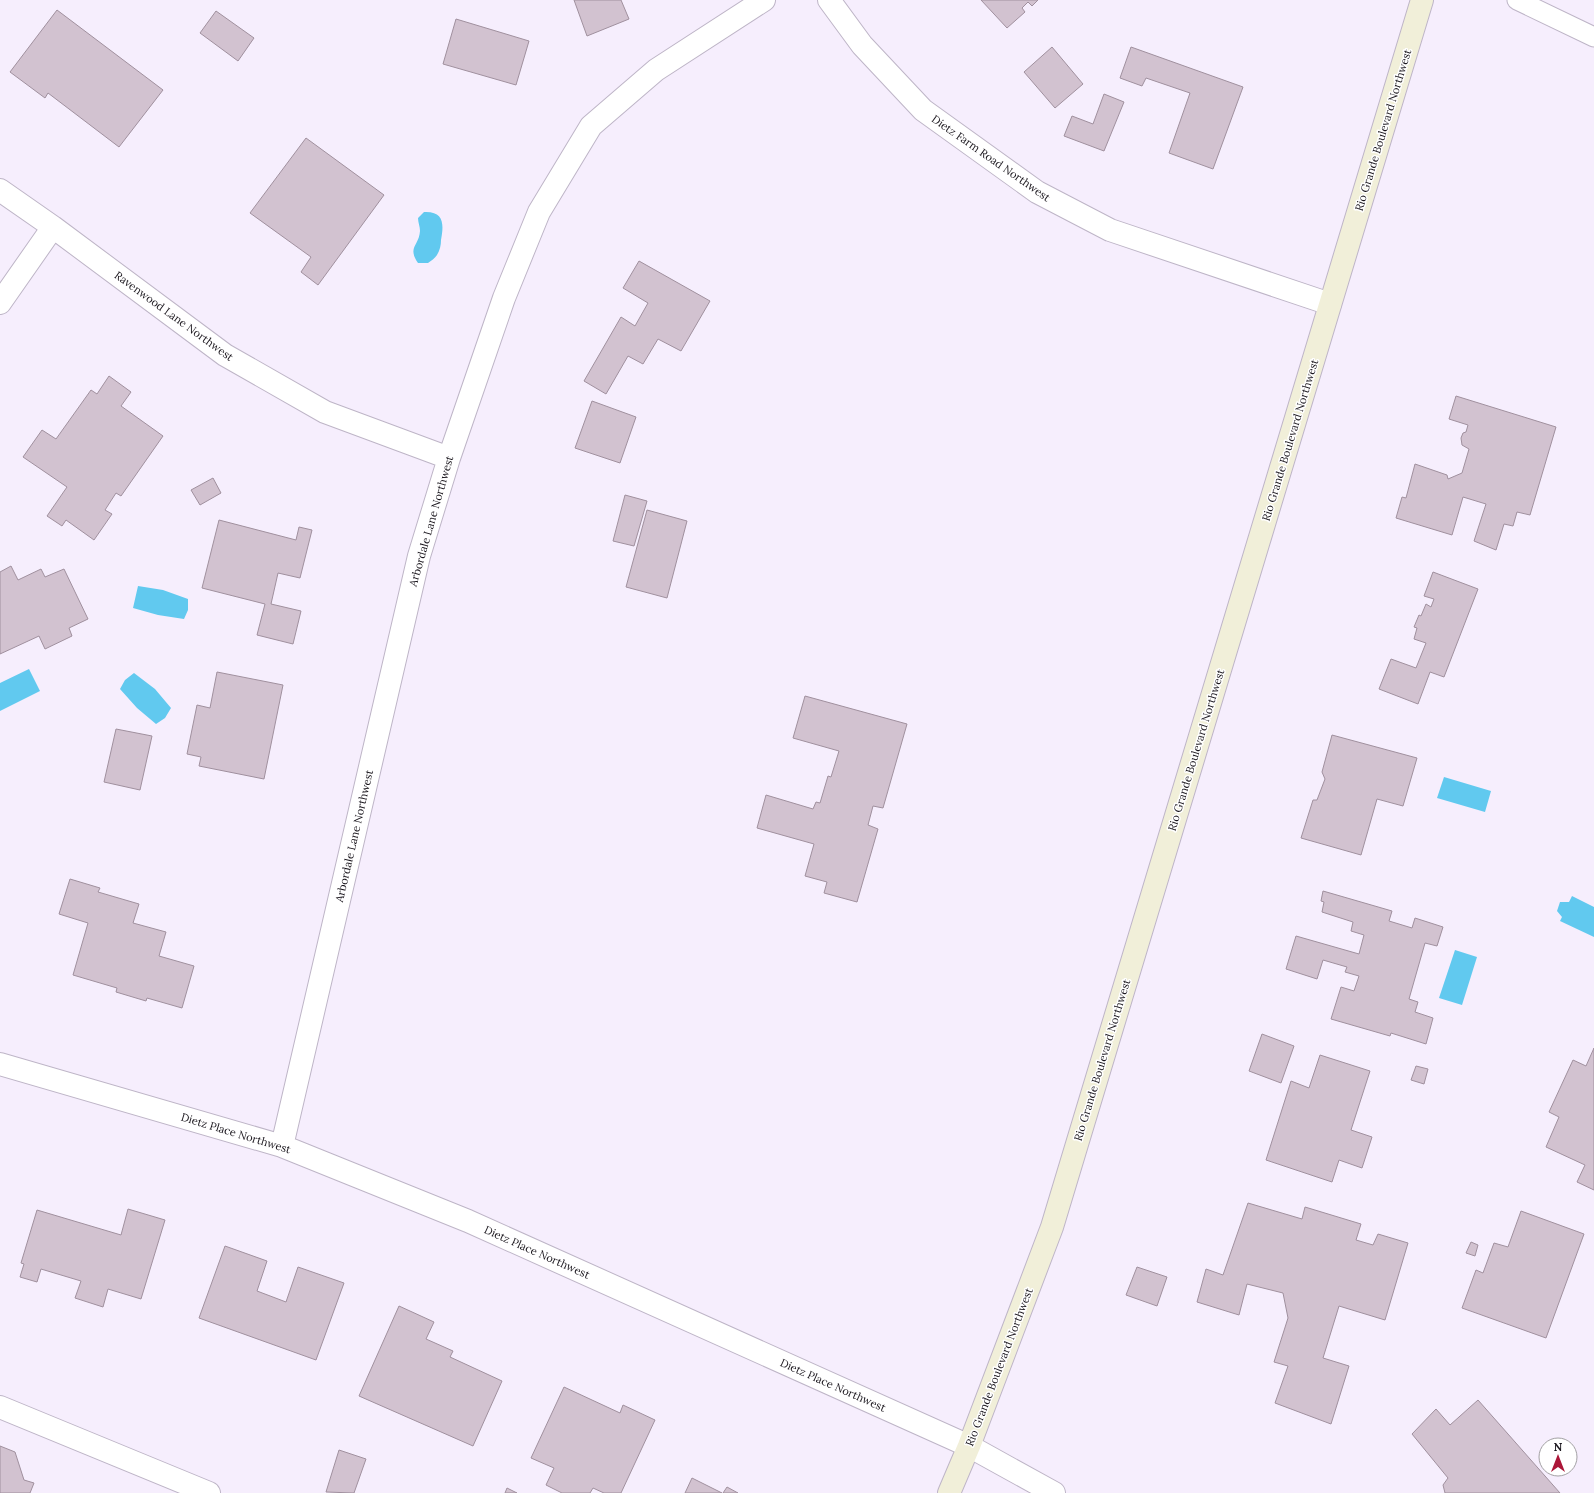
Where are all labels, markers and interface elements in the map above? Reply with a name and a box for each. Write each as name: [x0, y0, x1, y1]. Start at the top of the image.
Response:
street label: Rio Grande Boulevard Northwest: [1352, 47, 1415, 213]
street label: Dietz Farm Road Northwest: [929, 112, 1054, 205]
street label: Ravenwood Lane Northwest: [112, 268, 237, 364]
street label: Rio Grande Boulevard Northwest: [1259, 357, 1322, 523]
street label: Arbordale Lane Northwest: [405, 453, 457, 589]
street label: Rio Grande Boulevard Northwest: [1165, 667, 1228, 833]
street label: Arbordale Lane Northwest: [332, 768, 376, 905]
street label: Rio Grande Boulevard Northwest: [1071, 977, 1134, 1143]
street label: Dietz Place Northwest: [179, 1110, 293, 1157]
street label: Dietz Place Northwest: [482, 1222, 593, 1282]
street label: Rio Grande Boulevard Northwest: [962, 1285, 1036, 1448]
street label: Dietz Place Northwest: [778, 1355, 889, 1415]
north arrow: [1538, 1437, 1578, 1477]
text: N: [1554, 1440, 1563, 1454]

